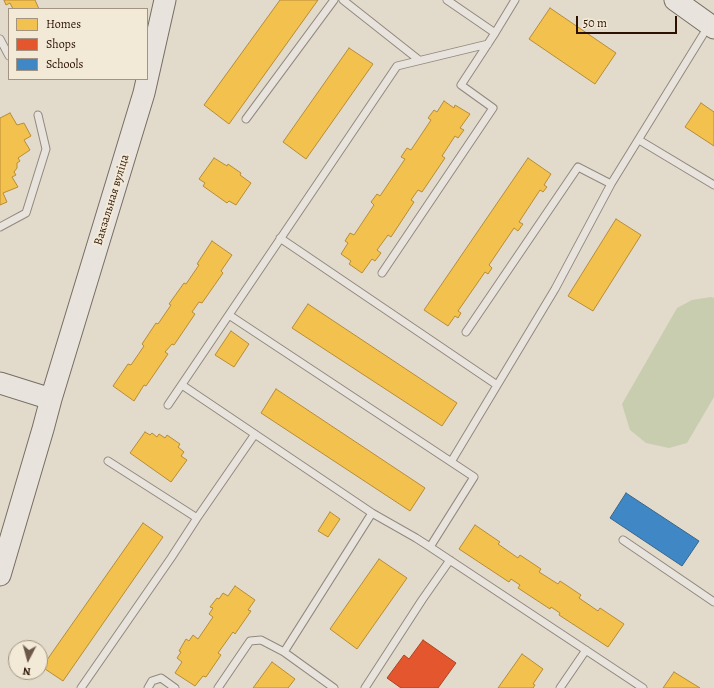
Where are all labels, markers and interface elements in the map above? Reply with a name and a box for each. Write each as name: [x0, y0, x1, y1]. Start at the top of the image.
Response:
legend: [8, 8, 148, 80]
scale bar: [578, 8, 679, 34]
text: 50 m: [583, 15, 607, 31]
text: Homes: [46, 16, 81, 32]
text: Shops: [46, 36, 76, 52]
text: Schools: [46, 56, 83, 72]
street label: Вакзальная вуліца: [91, 153, 133, 247]
north arrow: [8, 640, 48, 680]
text: N: [22, 664, 32, 679]

